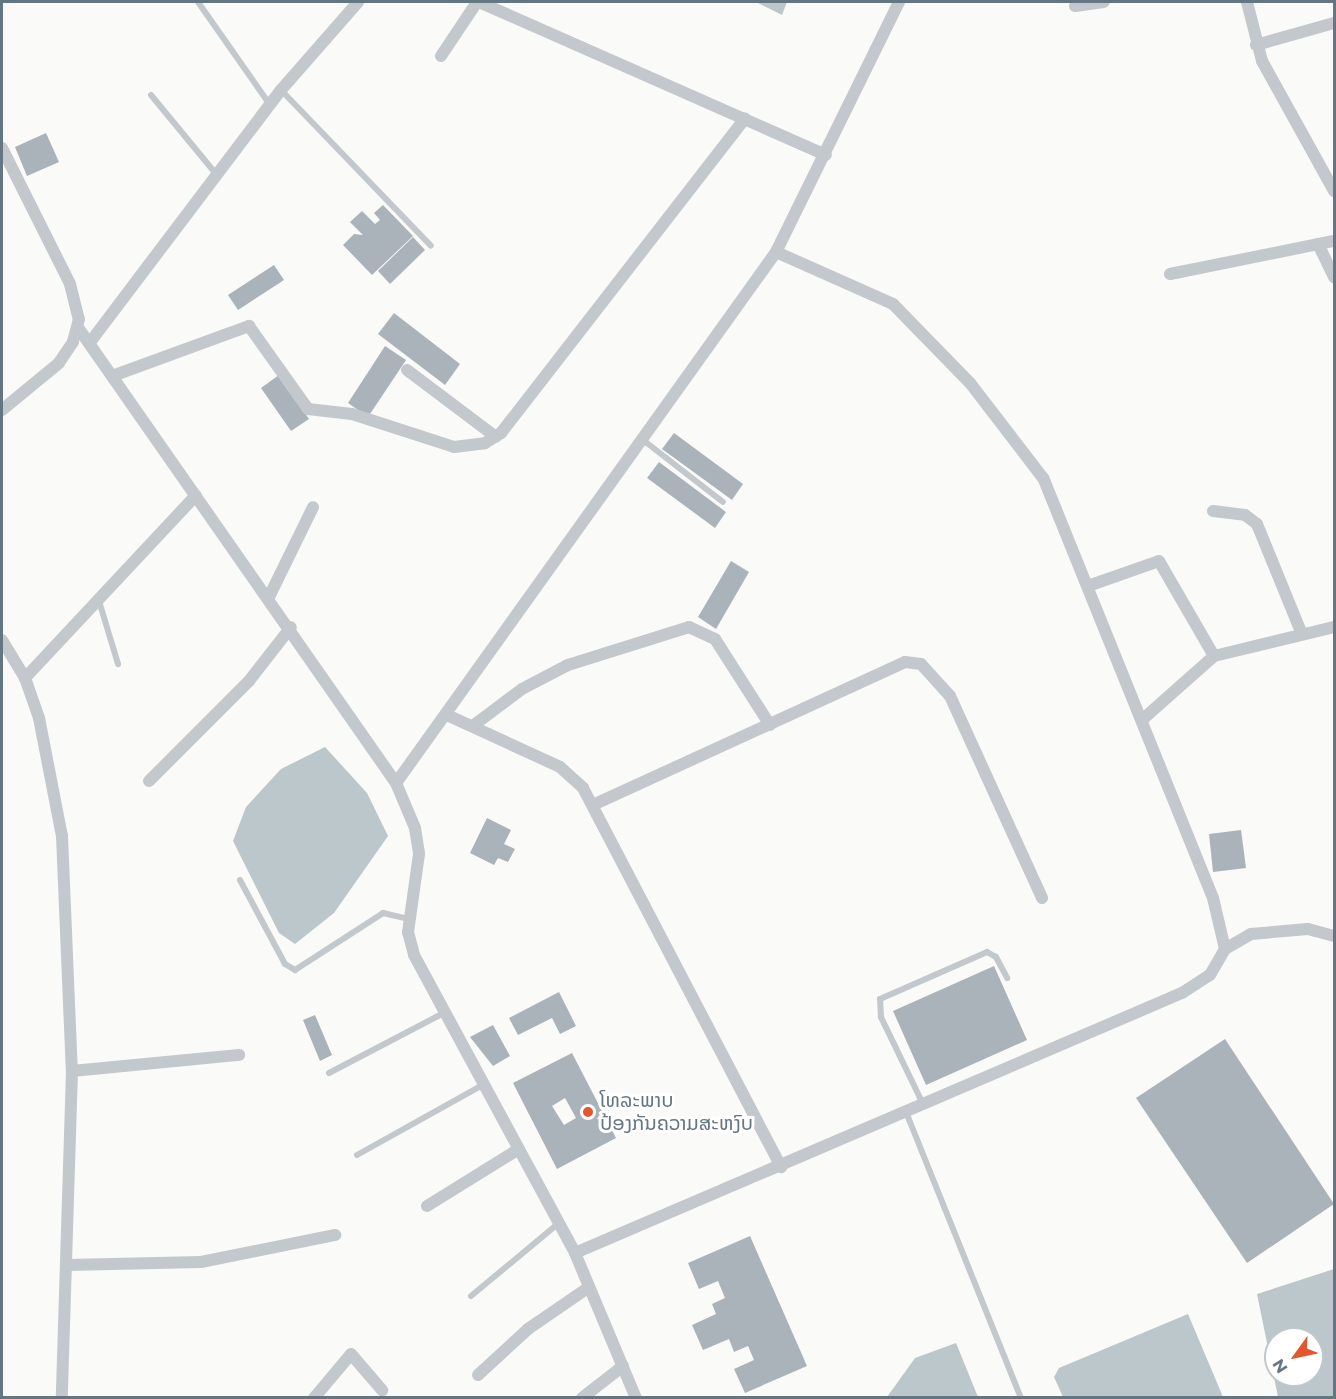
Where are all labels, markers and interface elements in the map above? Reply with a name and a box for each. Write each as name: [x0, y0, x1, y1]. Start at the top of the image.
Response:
place label: ໂທລະພາບ ປ້ອງກັນຄວາມສະຫງົບ: [600, 1088, 753, 1135]
marker: ໂທລະພາບ ປ້ອງກັນຄວາມສະຫງົບ: [581, 1105, 595, 1119]
north arrow: [1264, 1327, 1324, 1387]
text: N: [1269, 1355, 1292, 1377]

